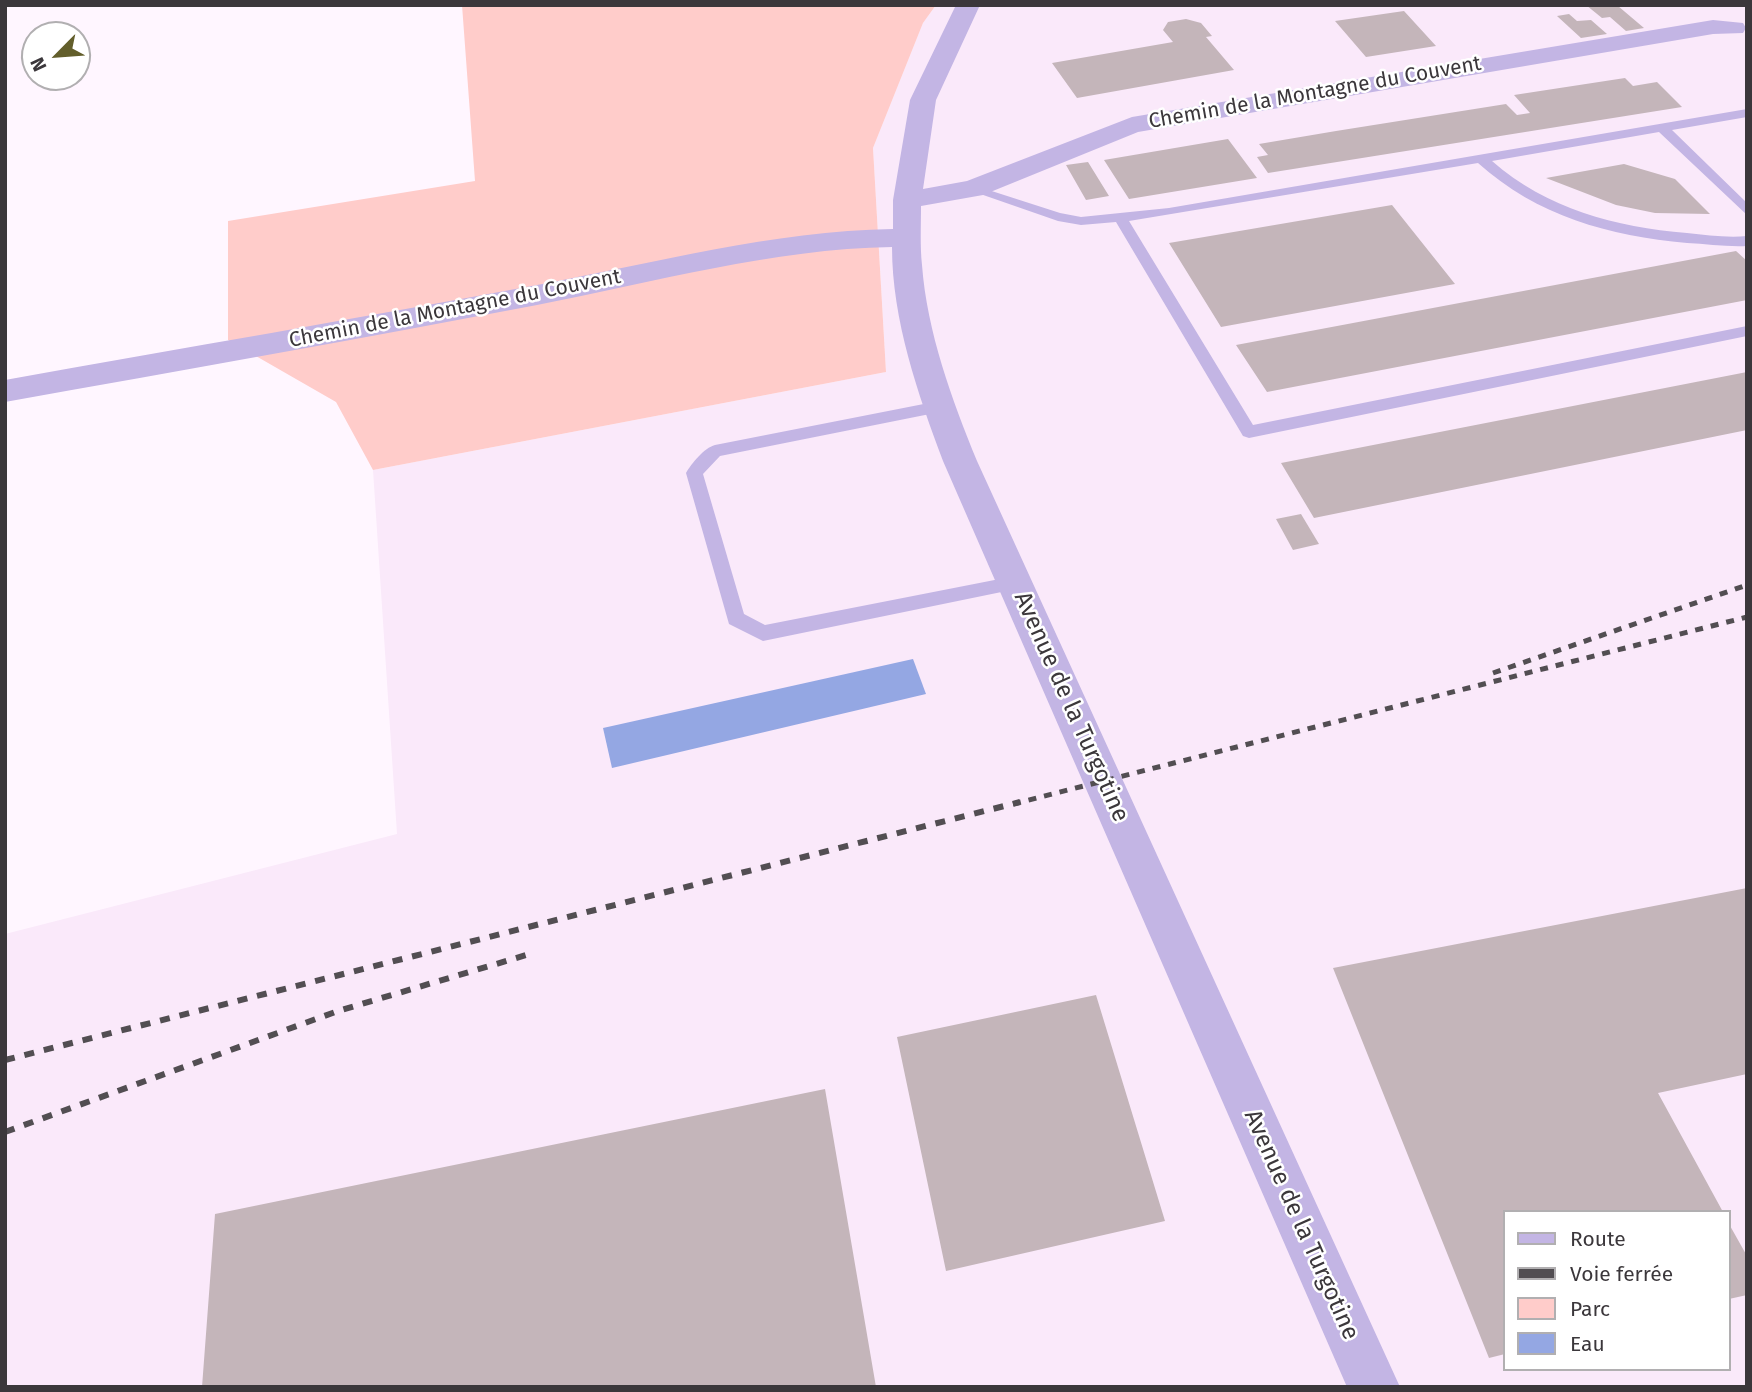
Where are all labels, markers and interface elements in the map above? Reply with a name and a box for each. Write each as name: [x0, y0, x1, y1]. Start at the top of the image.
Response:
north arrow: [21, 21, 91, 91]
street label: Chemin de la Montagne du Couvent: [1147, 51, 1483, 135]
text: N: [25, 54, 51, 75]
street label: Chemin de la Montagne du Couvent: [287, 264, 623, 354]
street label: Avenue de la Turgotine: [1007, 587, 1135, 827]
street label: Avenue de la Turgotine: [1237, 1105, 1365, 1345]
legend: [1504, 1210, 1731, 1371]
text: Route: [1570, 1226, 1626, 1252]
text: Voie ferrée: [1570, 1261, 1673, 1287]
text: Parc: [1570, 1296, 1610, 1322]
text: Eau: [1570, 1331, 1605, 1357]

